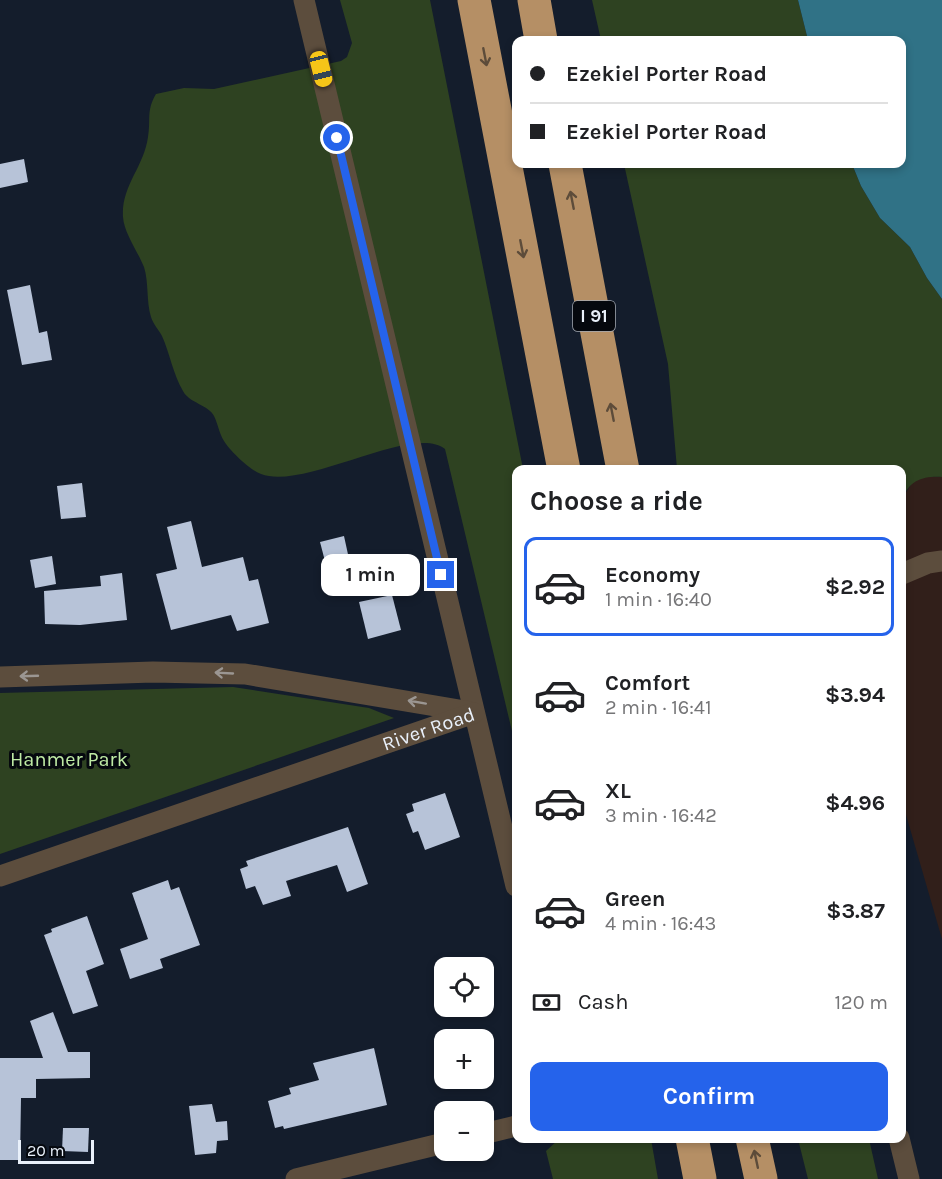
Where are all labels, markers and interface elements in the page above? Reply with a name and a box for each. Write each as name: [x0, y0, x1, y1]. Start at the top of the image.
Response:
one-way arrow: [480, 47, 491, 67]
car: [308, 49, 334, 89]
text: Ezekiel Porter Road: [566, 61, 767, 87]
text: Ezekiel Porter Road: [566, 119, 767, 145]
route start: [323, 124, 350, 151]
one-way arrow: [566, 191, 577, 210]
one-way arrow: [517, 239, 528, 258]
road number: I 91: [573, 301, 615, 331]
one-way arrow: [606, 403, 617, 422]
text: Choose a ride: [530, 485, 703, 517]
callout: 1 min: [321, 554, 420, 596]
icon: car: [533, 560, 587, 614]
route end: [427, 561, 454, 588]
text: Economy: [605, 562, 700, 588]
text: 1 min: [345, 563, 396, 586]
text: $2.92: [825, 574, 885, 600]
text: 1 min · 16:40: [605, 588, 712, 611]
one-way arrow: [215, 668, 235, 679]
icon: car: [533, 668, 587, 722]
text: Comfort: [605, 670, 690, 696]
one-way arrow: [20, 671, 40, 682]
text: $3.94: [825, 682, 885, 708]
text: 2 min · 16:41: [605, 696, 712, 719]
one-way arrow: [407, 697, 427, 708]
street label: River Road: [379, 702, 478, 755]
park label: Hanmer Park: [10, 748, 128, 771]
icon: car: [533, 776, 587, 830]
text: XL: [605, 778, 631, 804]
text: $4.96: [825, 790, 885, 816]
text: 3 min · 16:42: [605, 804, 717, 827]
icon: car: [533, 884, 587, 938]
text: Green: [605, 886, 666, 912]
text: $3.87: [826, 898, 885, 924]
text: 4 min · 16:43: [605, 912, 716, 935]
map controls: [434, 957, 494, 1161]
button: locate: [434, 957, 494, 1017]
icon: cash: [530, 986, 563, 1019]
text: Cash: [578, 989, 628, 1015]
text: 120 m: [834, 991, 888, 1014]
button: +: [434, 1029, 494, 1089]
button: Confirm: [530, 1062, 888, 1131]
button: −: [434, 1101, 494, 1161]
scale bar: [18, 1137, 94, 1164]
text: 20 m: [27, 1141, 65, 1160]
one-way arrow: [750, 1149, 762, 1168]

